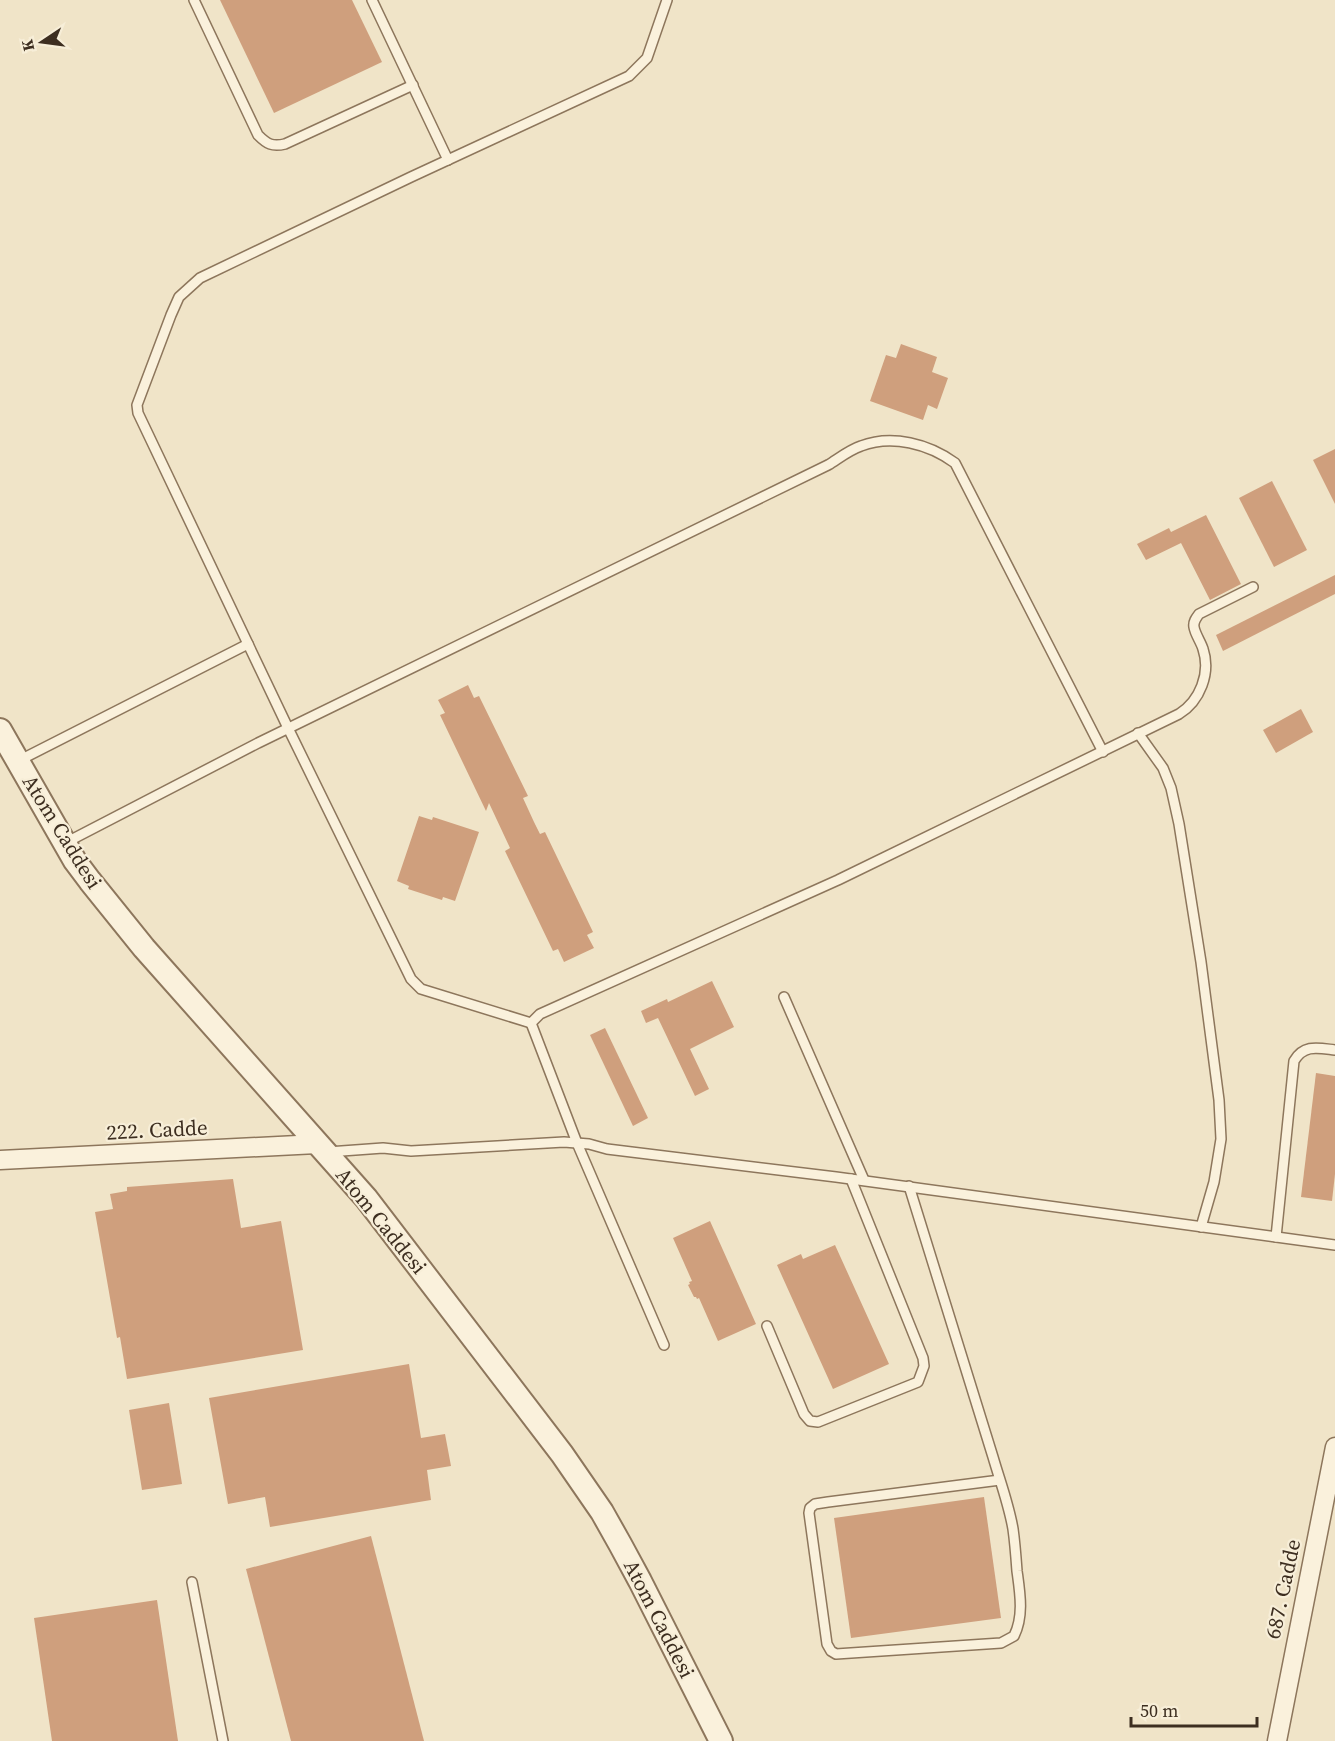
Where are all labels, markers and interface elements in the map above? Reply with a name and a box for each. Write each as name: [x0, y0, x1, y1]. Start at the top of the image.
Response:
north arrow: [12, 12, 72, 72]
text: K: [15, 37, 39, 53]
street label: Atom Caddesi: [16, 769, 109, 894]
street label: 222. Cadde: [106, 1112, 208, 1147]
street label: Atom Caddesi: [329, 1161, 433, 1280]
street label: 687. Cadde: [1258, 1536, 1307, 1641]
street label: Atom Caddesi: [617, 1554, 702, 1683]
scale bar: [1131, 1690, 1257, 1728]
text: 50 m: [1140, 1698, 1178, 1723]

